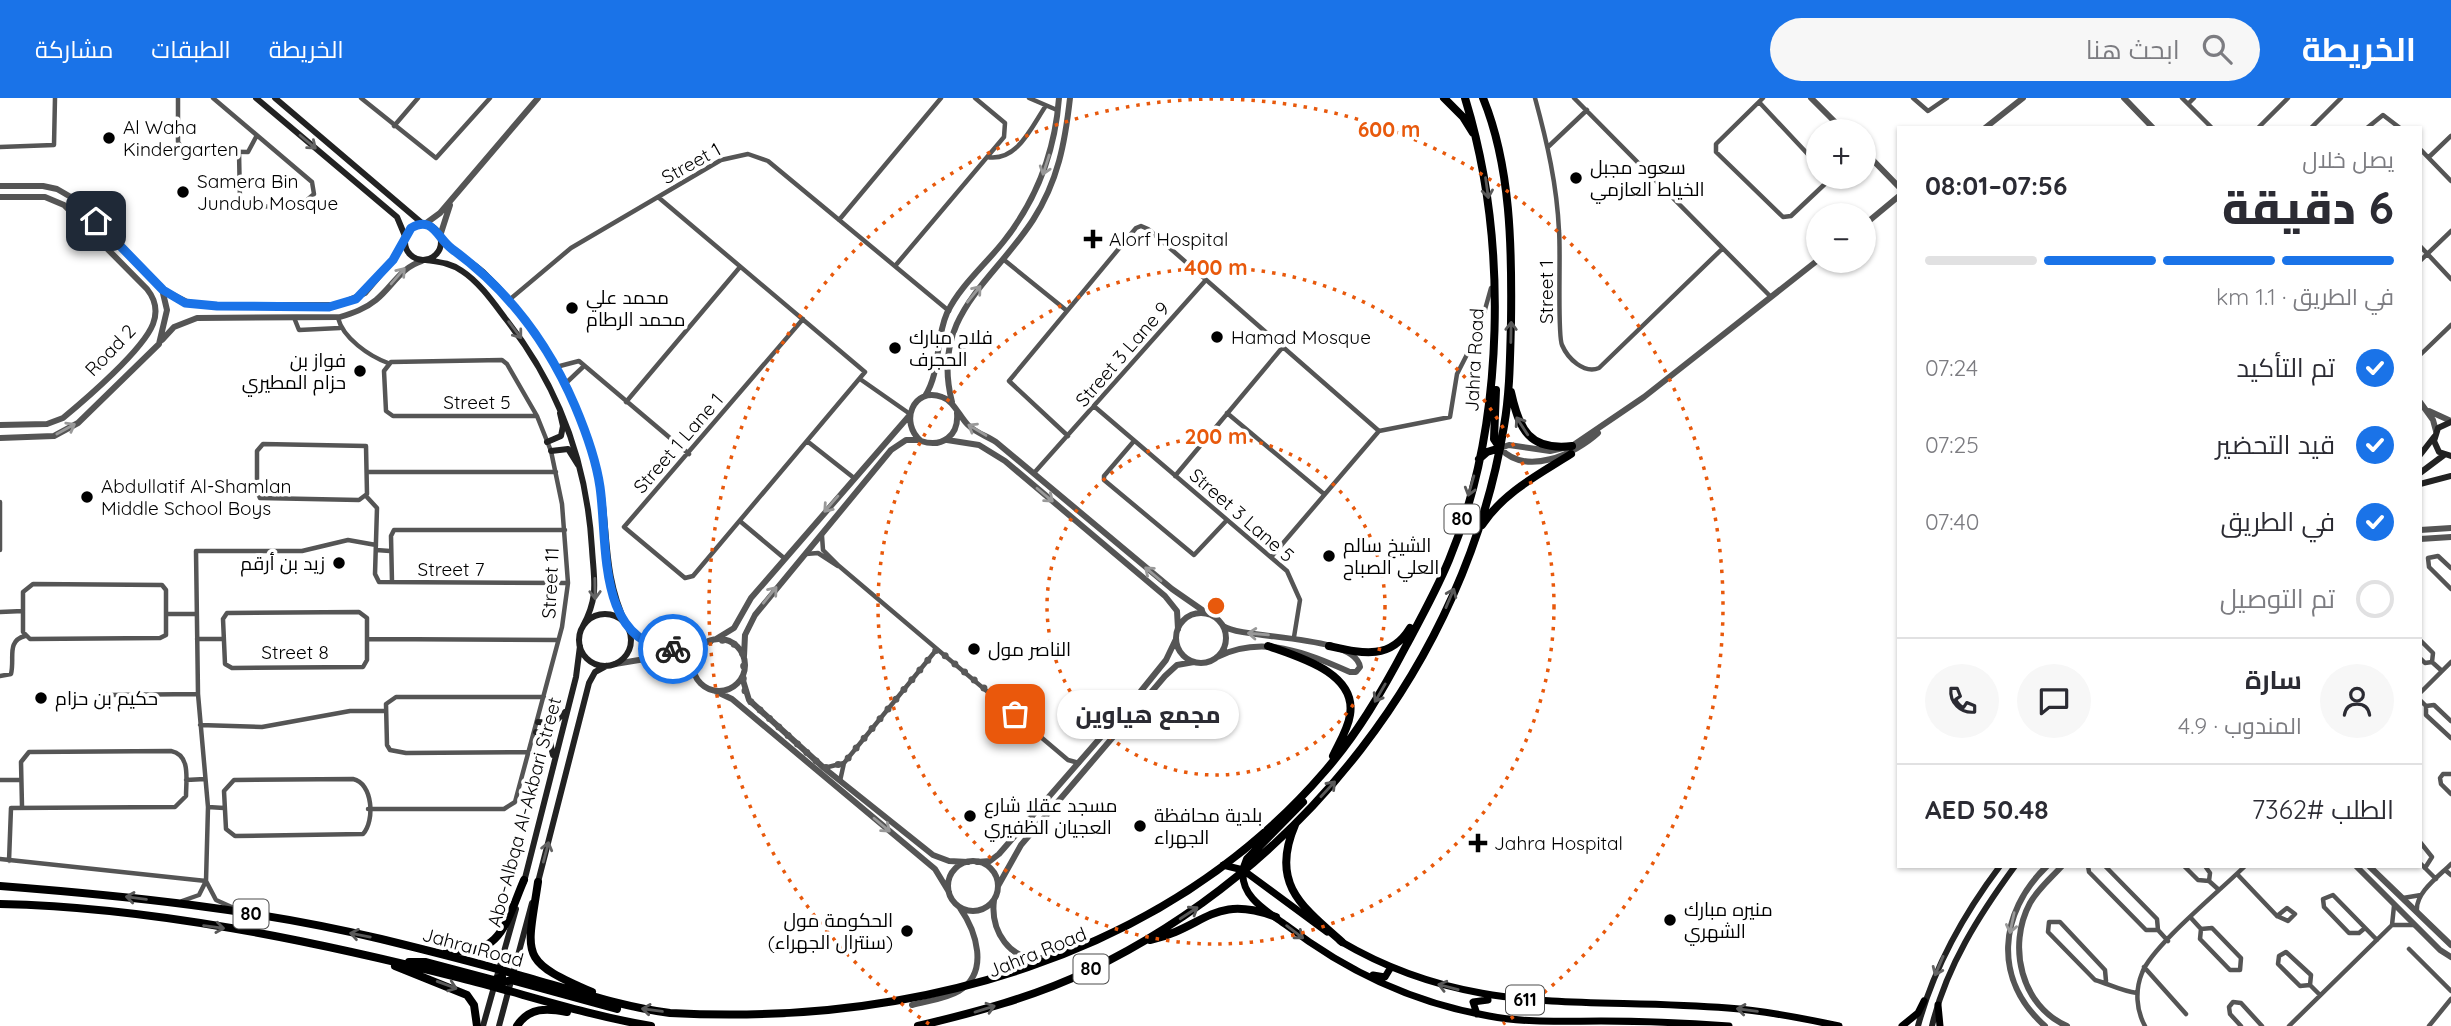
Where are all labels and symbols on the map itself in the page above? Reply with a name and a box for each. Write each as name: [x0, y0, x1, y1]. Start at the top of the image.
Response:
place label: Al Waha Kindergarten: [123, 115, 239, 161]
text: 600 m: [1358, 116, 1420, 142]
marker: Al Waha Kindergarten: [101, 130, 117, 146]
one-way arrow: [299, 134, 317, 150]
street label: Street 1: [657, 137, 725, 189]
one-way arrow: [1039, 153, 1051, 175]
place label: سعود مجبل الخياط العازمي: [1590, 155, 1705, 204]
place label: Samera Bin Jundub Mosque: [197, 169, 338, 215]
marker: سعود مجبل الخياط العازمي: [1568, 170, 1584, 186]
one-way arrow: [1481, 176, 1494, 199]
marker: Samera Bin Jundub Mosque: [175, 184, 191, 200]
pin: [66, 191, 126, 251]
place label: Alorf Hospital: [1109, 227, 1228, 251]
marker: Alorf Hospital: [1083, 229, 1103, 249]
text: 400 m: [1184, 254, 1248, 280]
street label: Street 1: [1534, 260, 1558, 324]
one-way arrow: [390, 267, 406, 285]
place label: محمد علي محمد الرطام: [586, 285, 685, 333]
one-way arrow: [966, 285, 981, 303]
street label: Street 3 Lane 9: [1070, 297, 1174, 411]
marker: محمد علي محمد الرطام: [564, 300, 580, 316]
street label: Jahra Road: [1459, 307, 1489, 413]
street label: Road 2: [80, 319, 140, 381]
one-way arrow: [507, 320, 522, 339]
one-way arrow: [1504, 320, 1517, 343]
place label: فلاح مبارك الحجرف: [909, 325, 993, 371]
place label: Hamad Mosque: [1231, 325, 1371, 349]
marker: Hamad Mosque: [1209, 329, 1225, 345]
marker: فلاح مبارك الحجرف: [887, 340, 903, 356]
place label: فواز بن حزام المطيري: [242, 348, 346, 397]
marker: فواز بن حزام المطيري: [352, 363, 368, 379]
street label: Street 1 Lane 1: [628, 388, 728, 498]
street label: Street 5: [443, 390, 511, 414]
one-way arrow: [1515, 417, 1530, 436]
one-way arrow: [56, 422, 76, 436]
one-way arrow: [968, 423, 987, 438]
text: 200 m: [1185, 423, 1247, 449]
street label: Street 3 Lane 5: [1185, 463, 1299, 567]
place label: Abdullatif Al-Shamlan Middle School Boys: [101, 474, 291, 520]
one-way arrow: [1464, 475, 1477, 497]
one-way arrow: [1035, 487, 1053, 503]
marker: Abdullatif Al-Shamlan Middle School Boys: [79, 489, 95, 505]
one-way arrow: [823, 495, 839, 513]
road number: 80: [1444, 505, 1480, 534]
place label: الشيخ سالم العلي الصباح: [1343, 533, 1439, 582]
street label: Street 11: [536, 547, 564, 619]
marker: الشيخ سالم العلي الصباح: [1321, 548, 1337, 564]
place label: زيد بن أرقم: [240, 551, 325, 577]
marker: زيد بن أرقم: [331, 555, 347, 571]
street label: Street 7: [418, 557, 485, 581]
one-way arrow: [1145, 566, 1163, 582]
one-way arrow: [588, 577, 601, 600]
one-way arrow: [762, 587, 778, 605]
one-way arrow: [1444, 588, 1457, 610]
centre of rings: [1204, 594, 1228, 618]
courier: [638, 614, 708, 684]
one-way arrow: [1247, 627, 1270, 640]
place label: الناصر مول: [988, 637, 1071, 661]
street label: Street 8: [261, 640, 329, 664]
marker: الناصر مول: [966, 641, 982, 657]
one-way arrow: [1373, 683, 1387, 703]
pin: [985, 684, 1045, 744]
place label: حكيم بن حزام: [55, 686, 158, 712]
marker: حكيم بن حزام: [33, 690, 49, 706]
callout: مجمع هياوين: [1057, 690, 1239, 738]
street label: Abo-Albqa Al-Akbari Street: [482, 694, 566, 930]
one-way arrow: [1320, 781, 1337, 798]
place label: مسجد عقلا شارع العجيان الظفيري: [984, 793, 1117, 842]
place label: بلدية محافظة الجهراء: [1154, 803, 1262, 849]
marker: مسجد عقلا شارع العجيان الظفيري: [962, 808, 978, 824]
one-way arrow: [873, 817, 891, 833]
marker: بلدية محافظة الجهراء: [1132, 818, 1148, 834]
place label: Jahra Hospital: [1494, 831, 1623, 855]
marker: Jahra Hospital: [1468, 833, 1488, 853]
one-way arrow: [540, 841, 553, 864]
one-way arrow: [125, 892, 148, 905]
place label: منيره مبارك الشهري: [1684, 897, 1773, 946]
road number: 80: [233, 900, 268, 928]
one-way arrow: [1179, 905, 1198, 920]
place label: الحكومة مول (سنترال الجهراء): [768, 908, 893, 954]
one-way arrow: [2004, 911, 2018, 934]
marker: منيره مبارك الشهري: [1662, 912, 1678, 928]
one-way arrow: [202, 921, 225, 934]
street label: Jahra Road: [984, 921, 1090, 983]
street label: Jahra Road: [420, 922, 526, 972]
marker: الحكومة مول (سنترال الجهراء): [899, 923, 915, 939]
one-way arrow: [1285, 925, 1304, 939]
one-way arrow: [349, 927, 372, 941]
road number: 80: [1074, 954, 1108, 984]
one-way arrow: [1932, 955, 1945, 976]
one-way arrow: [435, 980, 457, 993]
one-way arrow: [1437, 980, 1460, 993]
road number: 611: [1506, 986, 1544, 1015]
one-way arrow: [973, 1002, 995, 1015]
one-way arrow: [641, 1003, 664, 1016]
one-way arrow: [1737, 1004, 1759, 1017]

